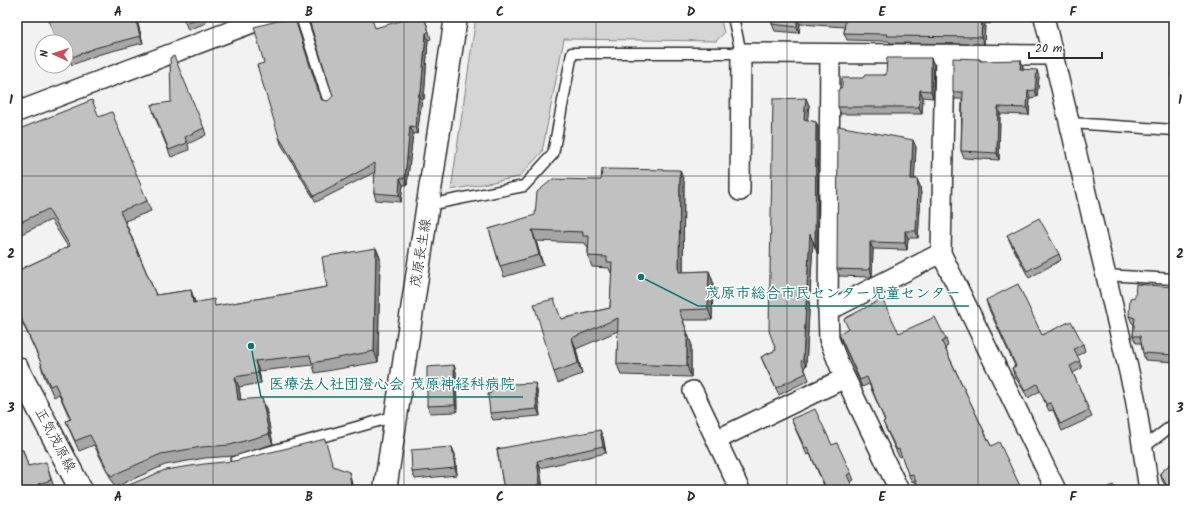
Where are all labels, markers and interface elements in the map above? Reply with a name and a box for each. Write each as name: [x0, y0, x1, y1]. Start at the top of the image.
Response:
text: A: [114, 2, 122, 23]
text: B: [305, 2, 313, 23]
text: C: [496, 2, 504, 23]
text: D: [687, 2, 696, 23]
text: E: [878, 2, 886, 23]
text: F: [1069, 2, 1077, 23]
north arrow: [34, 34, 74, 74]
scale bar: [1029, 34, 1102, 60]
text: 20 m: [1035, 39, 1063, 58]
text: N: [36, 50, 54, 57]
text: 1: [9, 90, 13, 111]
text: 1: [1178, 90, 1182, 111]
street label: 茂原長生線: [405, 217, 437, 289]
text: 2: [7, 244, 15, 265]
text: 2: [1176, 244, 1184, 265]
callout: 茂原市総合市民センター児童センター: [698, 279, 969, 306]
text: 茂原市総合市民センター児童センター: [705, 282, 961, 306]
callout: 医療法人社団澄心会 茂原神経科病院: [261, 370, 523, 397]
text: 医療法人社団澄心会 茂原神経科病院: [269, 373, 515, 397]
text: 3: [6, 398, 15, 419]
text: 3: [1175, 398, 1184, 419]
street label: 正気茂原線: [29, 404, 81, 476]
text: A: [114, 487, 122, 507]
text: B: [305, 487, 313, 507]
text: C: [496, 487, 504, 507]
text: D: [687, 487, 696, 507]
text: E: [878, 487, 886, 507]
text: F: [1069, 487, 1077, 507]

